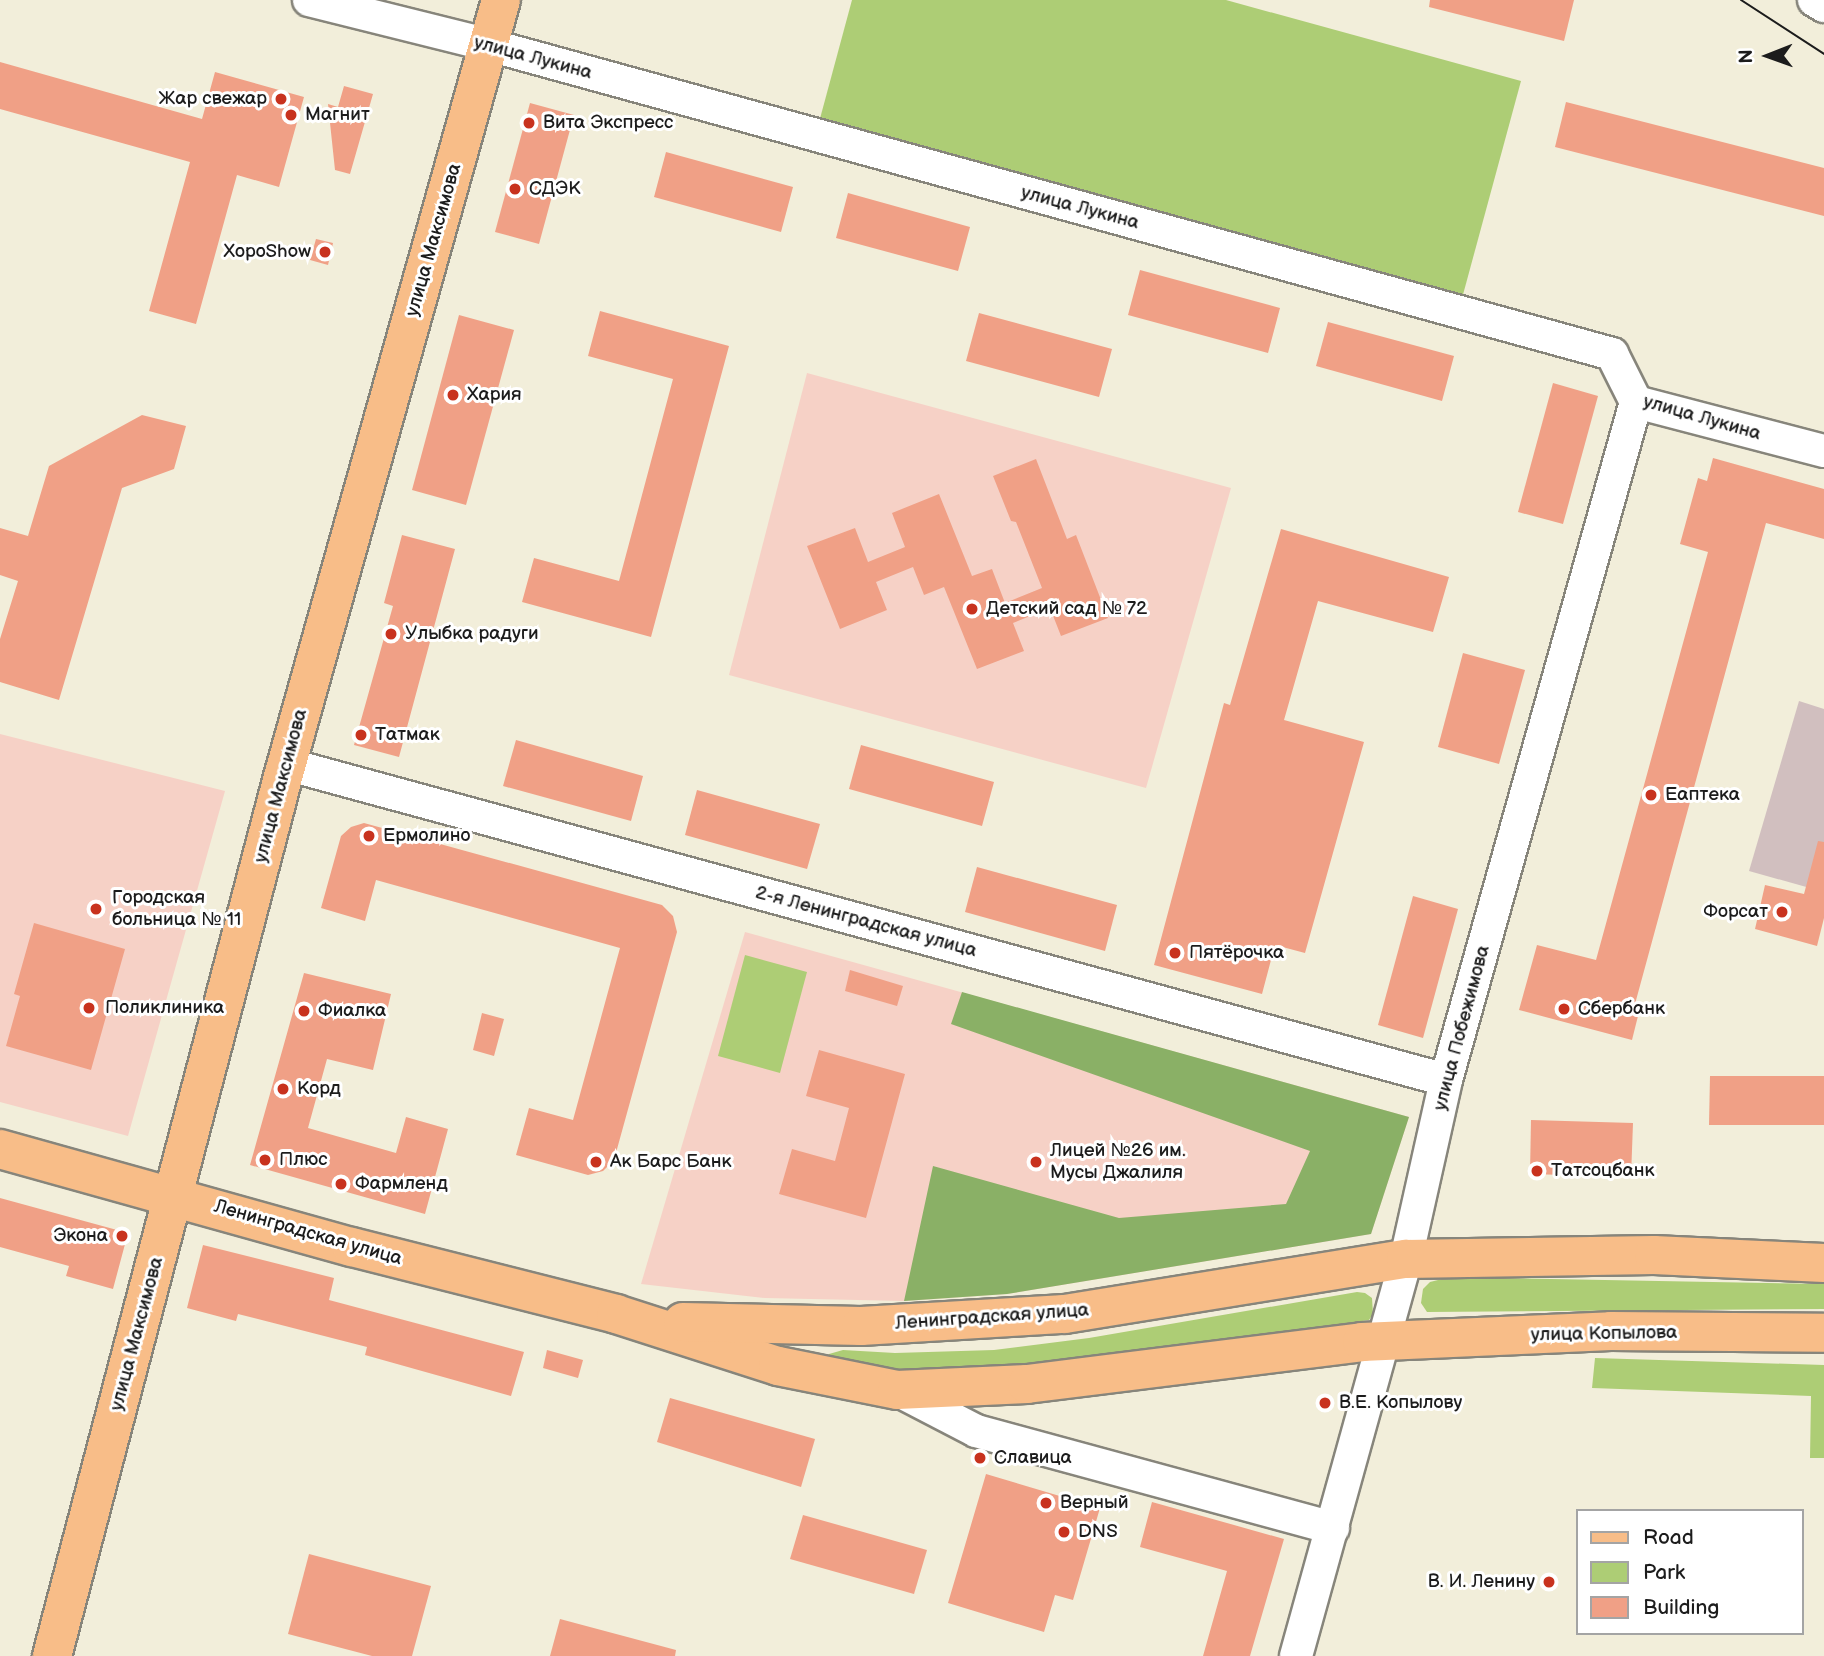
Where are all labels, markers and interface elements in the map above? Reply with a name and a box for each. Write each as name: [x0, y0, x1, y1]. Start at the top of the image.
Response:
north arrow: [1733, 21, 1803, 91]
street label: улица Лукина: [471, 31, 595, 85]
text: N: [1735, 49, 1758, 64]
place label: Жар свежар: [159, 88, 267, 110]
marker: Жар свежар: [273, 91, 289, 107]
place label: Магнит: [305, 104, 370, 126]
marker: Магнит: [283, 107, 299, 123]
place label: Вита Экспресс: [543, 112, 673, 134]
marker: Вита Экспресс: [521, 115, 537, 131]
street label: улица Максимова: [401, 161, 467, 319]
place label: СДЭК: [529, 178, 580, 200]
marker: СДЭК: [507, 181, 523, 197]
street label: улица Лукина: [1018, 181, 1142, 235]
place label: ХороShow: [224, 241, 311, 263]
marker: ХороShow: [317, 244, 333, 260]
place label: Хария: [467, 384, 522, 406]
marker: Хария: [445, 387, 461, 403]
street label: улица Лукина: [1641, 390, 1763, 446]
place label: Детский сад № 72: [986, 598, 1148, 620]
marker: Детский сад № 72: [964, 601, 980, 617]
place label: Улыбка радуги: [405, 623, 539, 645]
marker: Улыбка радуги: [383, 626, 399, 642]
street label: улица Максимова: [250, 707, 312, 865]
place label: Татмак: [375, 724, 440, 746]
marker: Татмак: [353, 727, 369, 743]
place label: Еаптека: [1665, 784, 1740, 806]
marker: Еаптека: [1643, 787, 1659, 803]
place label: Ермолино: [383, 825, 470, 847]
marker: Ермолино: [361, 828, 377, 844]
street label: 2-я Ленинградская улица: [753, 881, 979, 963]
place label: Городская больница № 11: [112, 887, 241, 931]
marker: Городская больница № 11: [86, 899, 106, 919]
place label: Форсат: [1703, 901, 1768, 923]
marker: Форсат: [1774, 904, 1790, 920]
place label: Пятёрочка: [1189, 942, 1284, 964]
street label: улица Побежимова: [1429, 943, 1495, 1113]
marker: Пятёрочка: [1167, 945, 1183, 961]
place label: Поликлиника: [105, 997, 224, 1019]
marker: Поликлиника: [79, 998, 99, 1018]
place label: Сбербанк: [1578, 998, 1665, 1020]
place label: Фиалка: [318, 1000, 386, 1022]
marker: Сбербанк: [1556, 1001, 1572, 1017]
marker: Фиалка: [296, 1003, 312, 1019]
place label: Корд: [297, 1078, 341, 1100]
marker: Корд: [275, 1081, 291, 1097]
place label: Лицей №26 им. Мусы Джалиля: [1050, 1140, 1186, 1184]
place label: Плюс: [279, 1149, 328, 1171]
place label: Ак Барс Банк: [610, 1151, 732, 1173]
marker: Плюс: [257, 1152, 273, 1168]
marker: Ак Барс Банк: [588, 1154, 604, 1170]
marker: Лицей №26 им. Мусы Джалиля: [1028, 1154, 1044, 1170]
place label: Татсоцбанк: [1551, 1160, 1655, 1182]
marker: Татсоцбанк: [1529, 1163, 1545, 1179]
place label: Фармленд: [355, 1173, 448, 1195]
marker: Фармленд: [333, 1176, 349, 1192]
street label: Ленинградская улица: [211, 1195, 405, 1271]
place label: Экона: [53, 1225, 108, 1247]
marker: Экона: [114, 1228, 130, 1244]
street label: улица Максимова: [106, 1255, 168, 1413]
street label: Ленинградская улица: [894, 1299, 1090, 1335]
street label: улица Копылова: [1531, 1321, 1677, 1347]
place label: В.Е. Копылову: [1339, 1392, 1462, 1414]
marker: В.Е. Копылову: [1317, 1395, 1333, 1411]
place label: Славица: [994, 1447, 1072, 1469]
marker: Славица: [972, 1450, 988, 1466]
place label: Верный: [1060, 1492, 1129, 1514]
marker: Верный: [1038, 1495, 1054, 1511]
legend: [1576, 1509, 1803, 1635]
place label: DNS: [1078, 1521, 1118, 1543]
marker: DNS: [1056, 1524, 1072, 1540]
text: Road: [1643, 1525, 1694, 1550]
text: Park: [1643, 1560, 1685, 1585]
place label: В. И. Ленину: [1428, 1571, 1535, 1593]
marker: В. И. Ленину: [1541, 1574, 1557, 1590]
text: Building: [1643, 1595, 1719, 1620]

